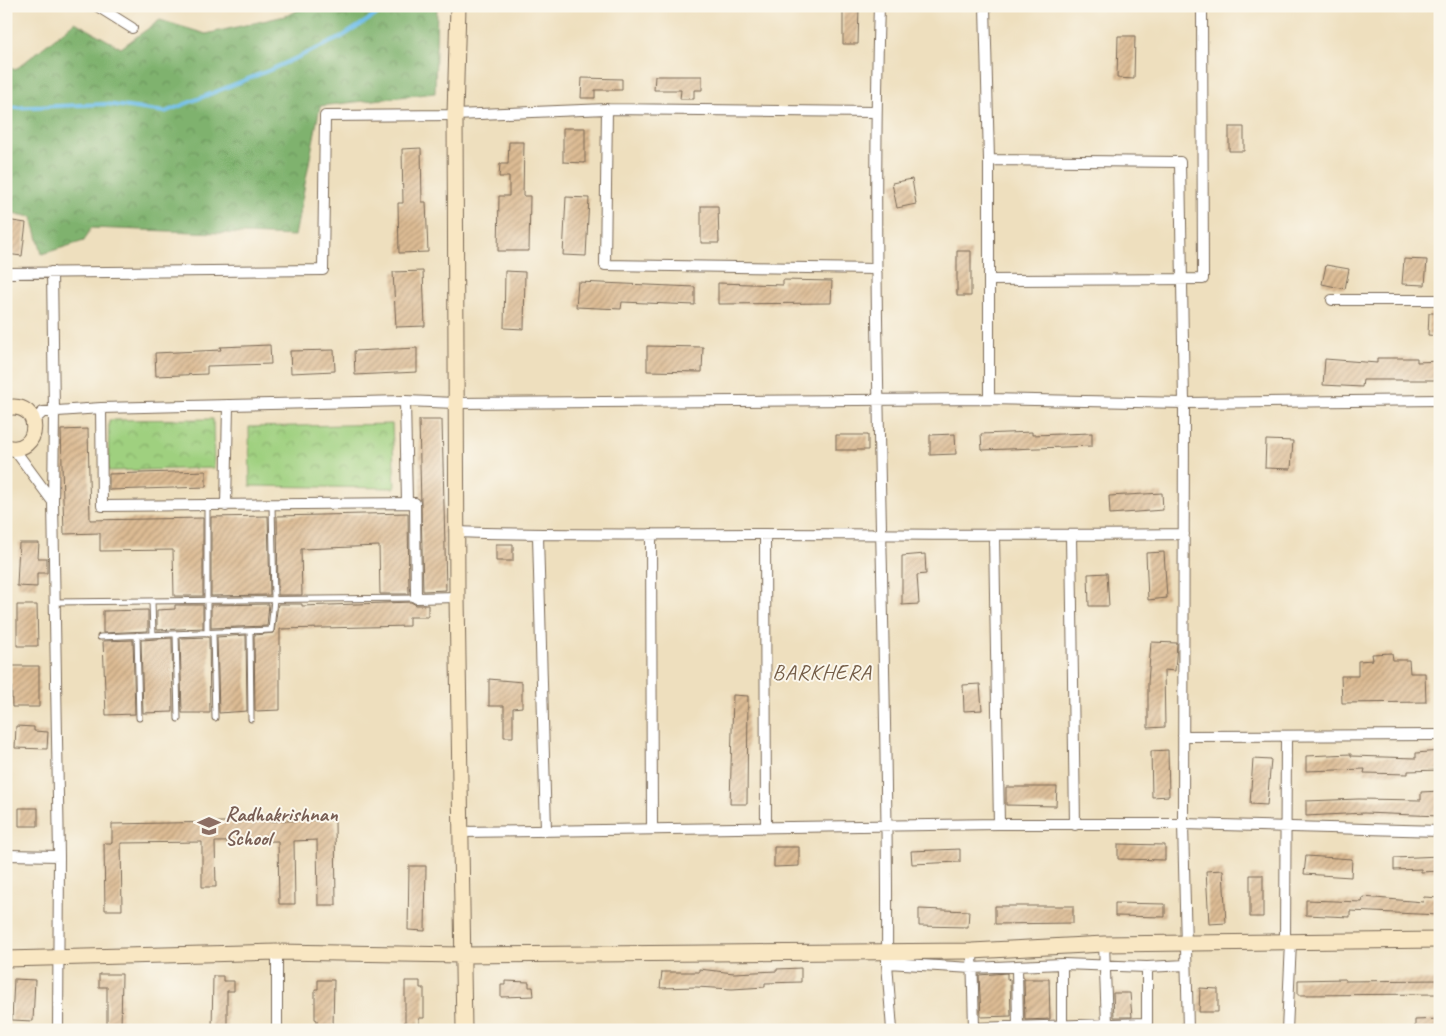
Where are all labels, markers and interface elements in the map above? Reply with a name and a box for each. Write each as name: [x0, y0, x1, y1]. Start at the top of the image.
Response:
district label: BARKHERA: [772, 658, 872, 686]
place label: Radhakrishnan School: [225, 801, 338, 851]
school or university icon: Radhakrishnan School: [196, 813, 222, 839]

